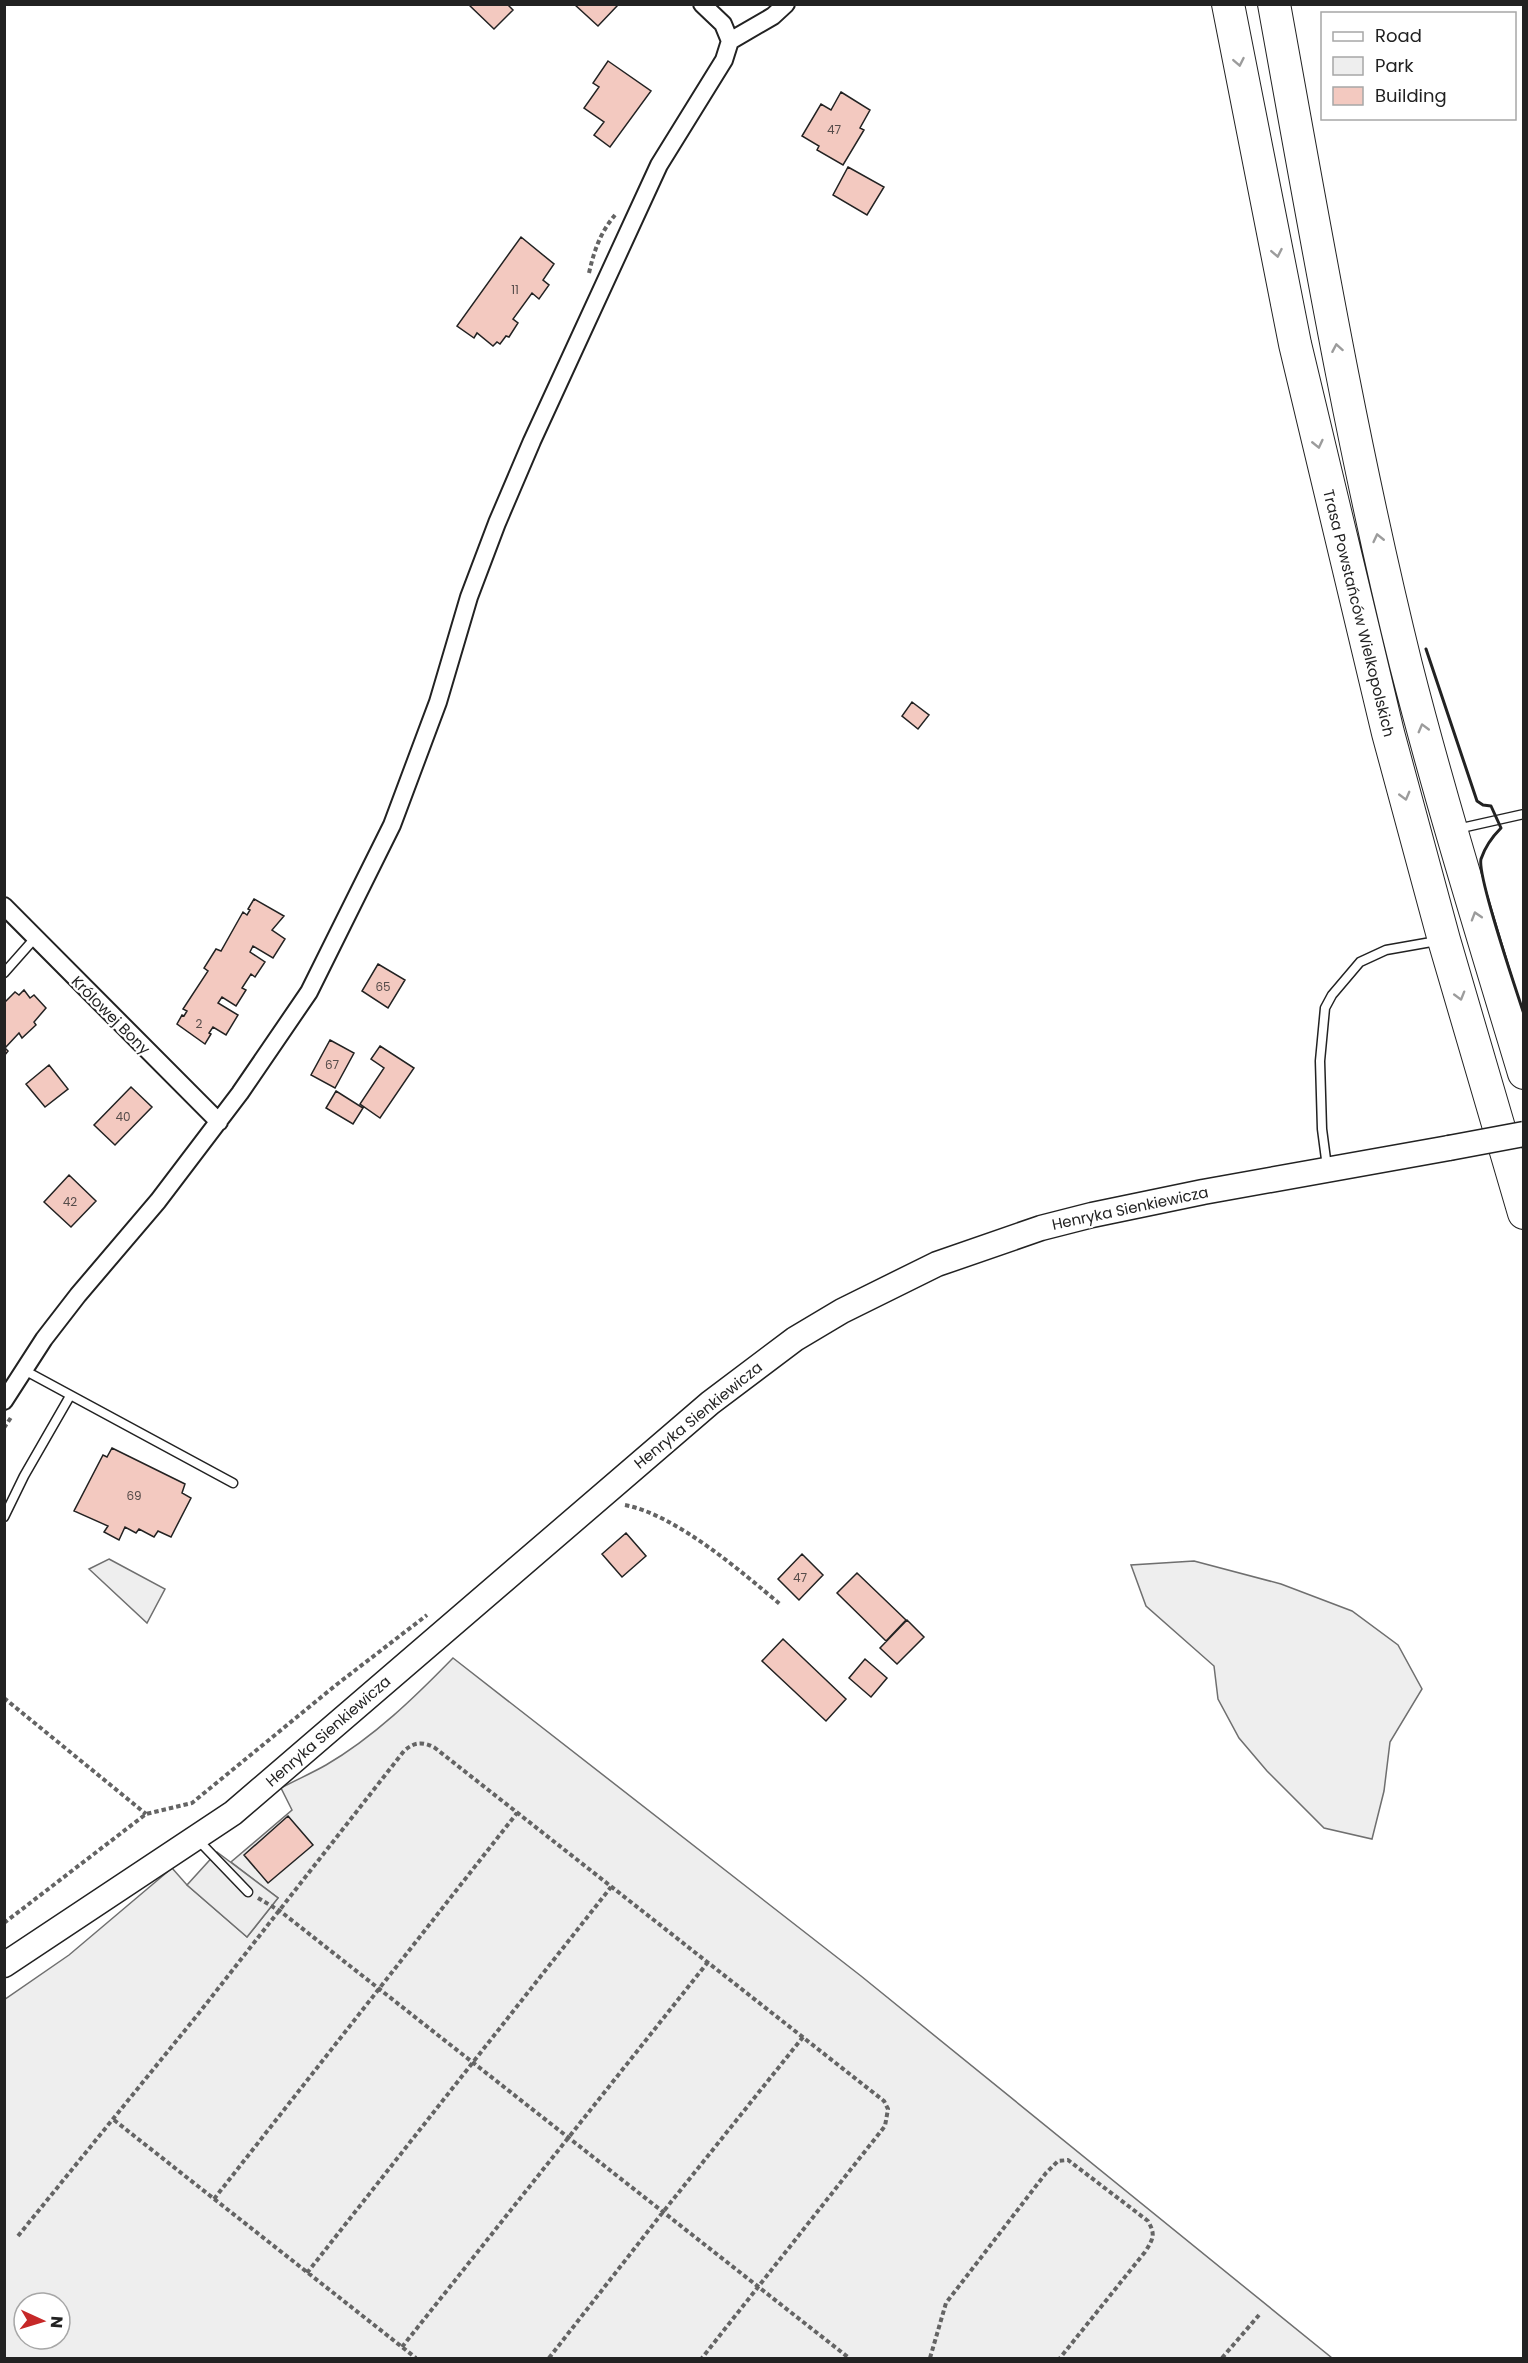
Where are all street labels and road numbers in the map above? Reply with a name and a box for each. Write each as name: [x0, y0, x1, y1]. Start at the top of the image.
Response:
street label: Trasa Powstańców Wielkopolskich: [1318, 487, 1400, 739]
street label: Królowej Bony: [67, 971, 155, 1059]
street label: Henryka Sienkiewicza: [1050, 1181, 1210, 1235]
street label: Henryka Sienkiewicza: [629, 1357, 767, 1473]
street label: Henryka Sienkiewicza: [261, 1671, 395, 1791]

